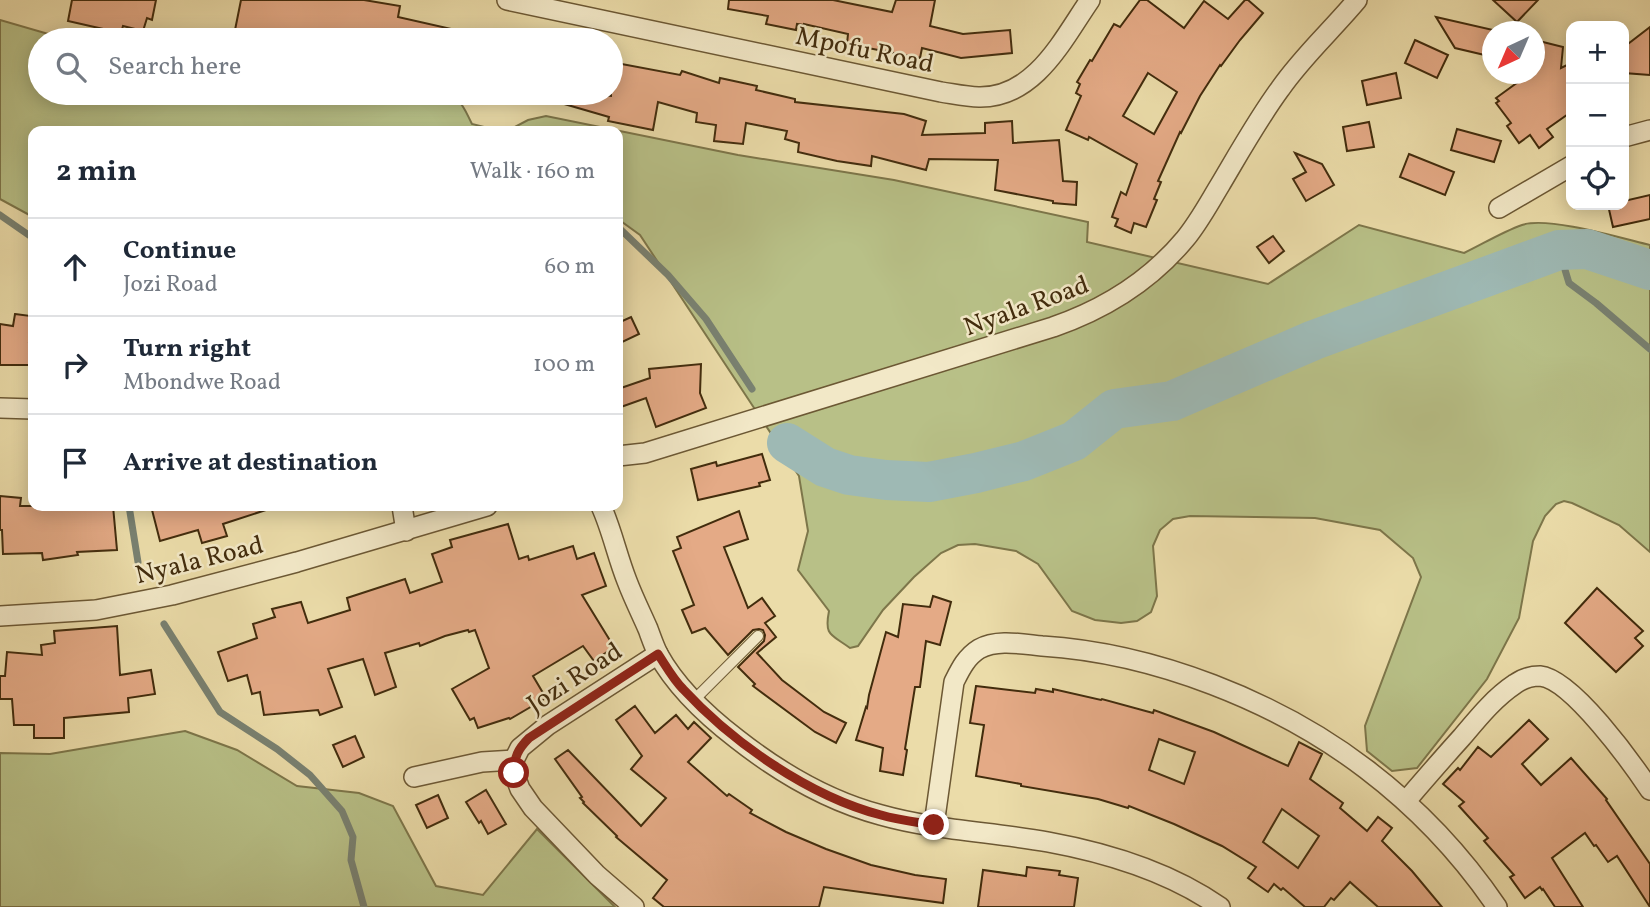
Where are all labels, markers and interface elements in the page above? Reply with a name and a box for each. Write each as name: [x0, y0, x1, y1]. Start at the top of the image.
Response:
street label: Mpofu Road: [792, 19, 937, 83]
north arrow: [1482, 21, 1545, 84]
map controls: [1566, 21, 1629, 210]
button: +: [1566, 21, 1629, 84]
search box: [28, 28, 623, 105]
icon: search: [52, 48, 90, 86]
text: Search here: [108, 49, 241, 85]
button: −: [1566, 84, 1629, 147]
button: locate: [1566, 147, 1629, 210]
text: 2 min: [56, 151, 137, 193]
text: Walk · 160 m: [470, 156, 595, 188]
text: Continue: [123, 233, 236, 269]
icon: ahead: [56, 248, 94, 286]
text: 60 m: [545, 251, 595, 283]
street label: Nyala Road: [959, 268, 1094, 346]
text: Jozi Road: [123, 269, 218, 301]
text: Turn right: [123, 331, 251, 367]
icon: right: [56, 346, 94, 384]
text: 100 m: [533, 349, 595, 381]
text: Mbondwe Road: [123, 367, 281, 399]
icon: arrive: [56, 444, 94, 482]
text: Arrive at destination: [123, 445, 378, 481]
street label: Nyala Road: [132, 528, 267, 594]
street label: Jozi Road: [520, 634, 630, 723]
route start: [498, 757, 529, 788]
route end: [918, 809, 949, 840]

